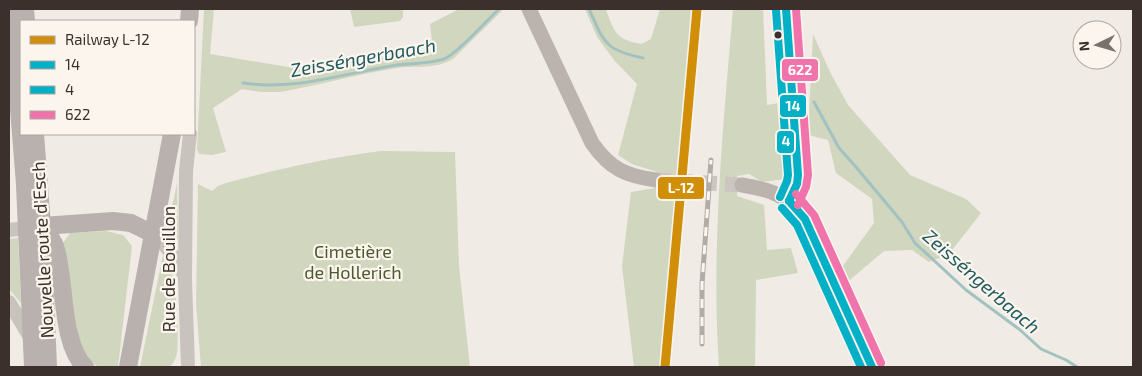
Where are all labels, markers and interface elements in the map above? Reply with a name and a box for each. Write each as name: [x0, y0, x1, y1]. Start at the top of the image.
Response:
legend: [20, 20, 195, 135]
north arrow: [1072, 20, 1122, 70]
text: Railway L-12: [65, 30, 150, 48]
unlabelled marker: [773, 30, 783, 40]
water label: Zeisséngerbaach: [288, 33, 438, 81]
text: N: [1075, 40, 1092, 52]
text: 14: [65, 55, 80, 73]
line badge: 622: [781, 58, 819, 82]
text: 622: [788, 61, 812, 78]
text: 4: [65, 80, 74, 98]
line badge: 14: [779, 94, 807, 118]
text: 14: [786, 97, 801, 114]
text: 622: [65, 105, 90, 123]
line badge: 4: [776, 130, 795, 154]
text: 4: [782, 132, 791, 149]
street label: Nouvelle route d'Esch: [26, 161, 58, 339]
line badge: L-12: [657, 176, 705, 200]
text: L-12: [668, 179, 694, 196]
street label: Rue de Bouillon: [157, 206, 179, 332]
water label: Zeisséngerbaach: [919, 224, 1045, 338]
park label: Cimetière de Hollerich: [304, 240, 402, 283]

